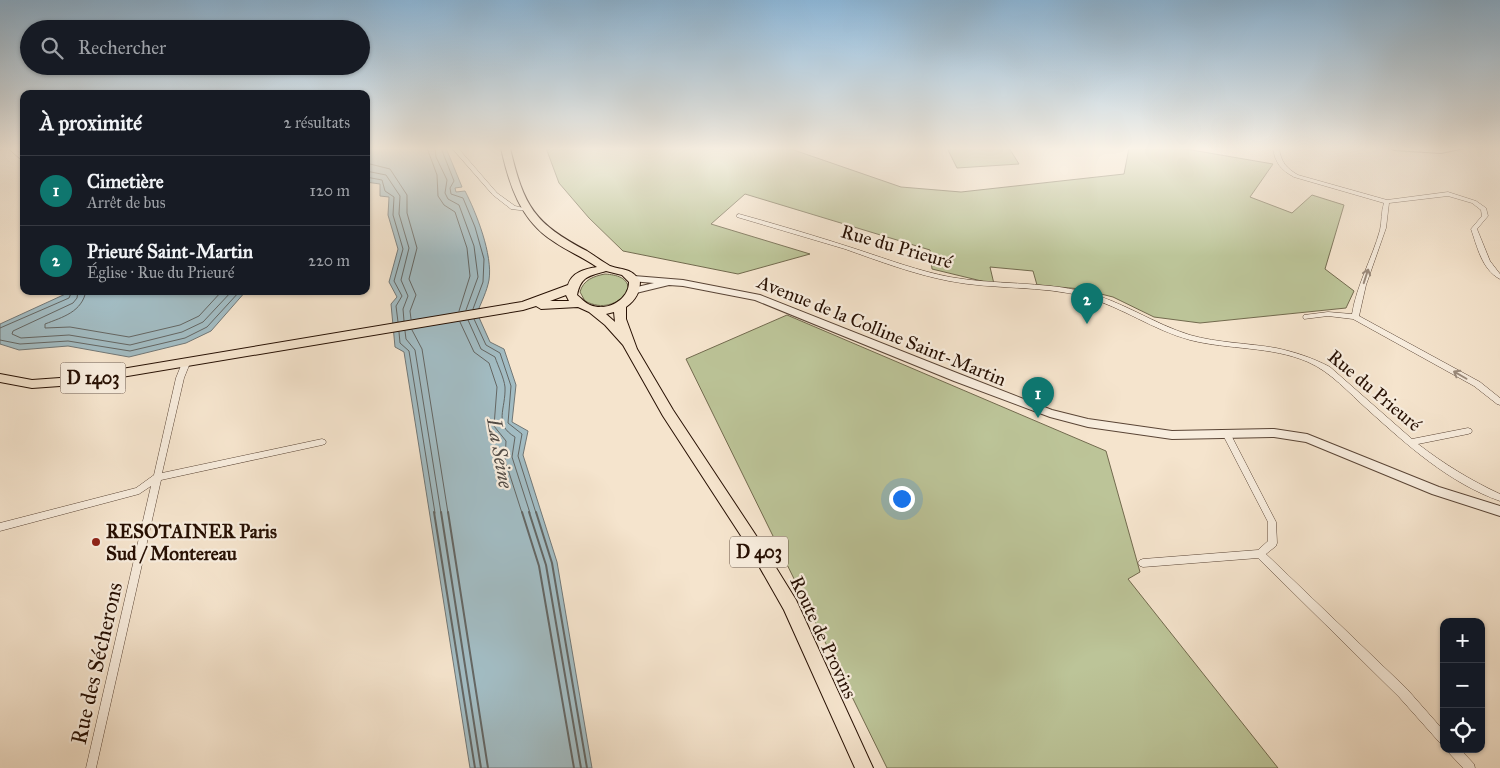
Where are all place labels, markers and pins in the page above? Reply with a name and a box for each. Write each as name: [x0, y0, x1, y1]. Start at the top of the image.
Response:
pin: 2: [1071, 283, 1103, 324]
pin: 1: [1022, 377, 1054, 418]
place label: RESOTAINER Paris Sud / Montereau: [106, 520, 277, 565]
marker: RESOTAINER Paris Sud / Montereau: [90, 536, 102, 548]

